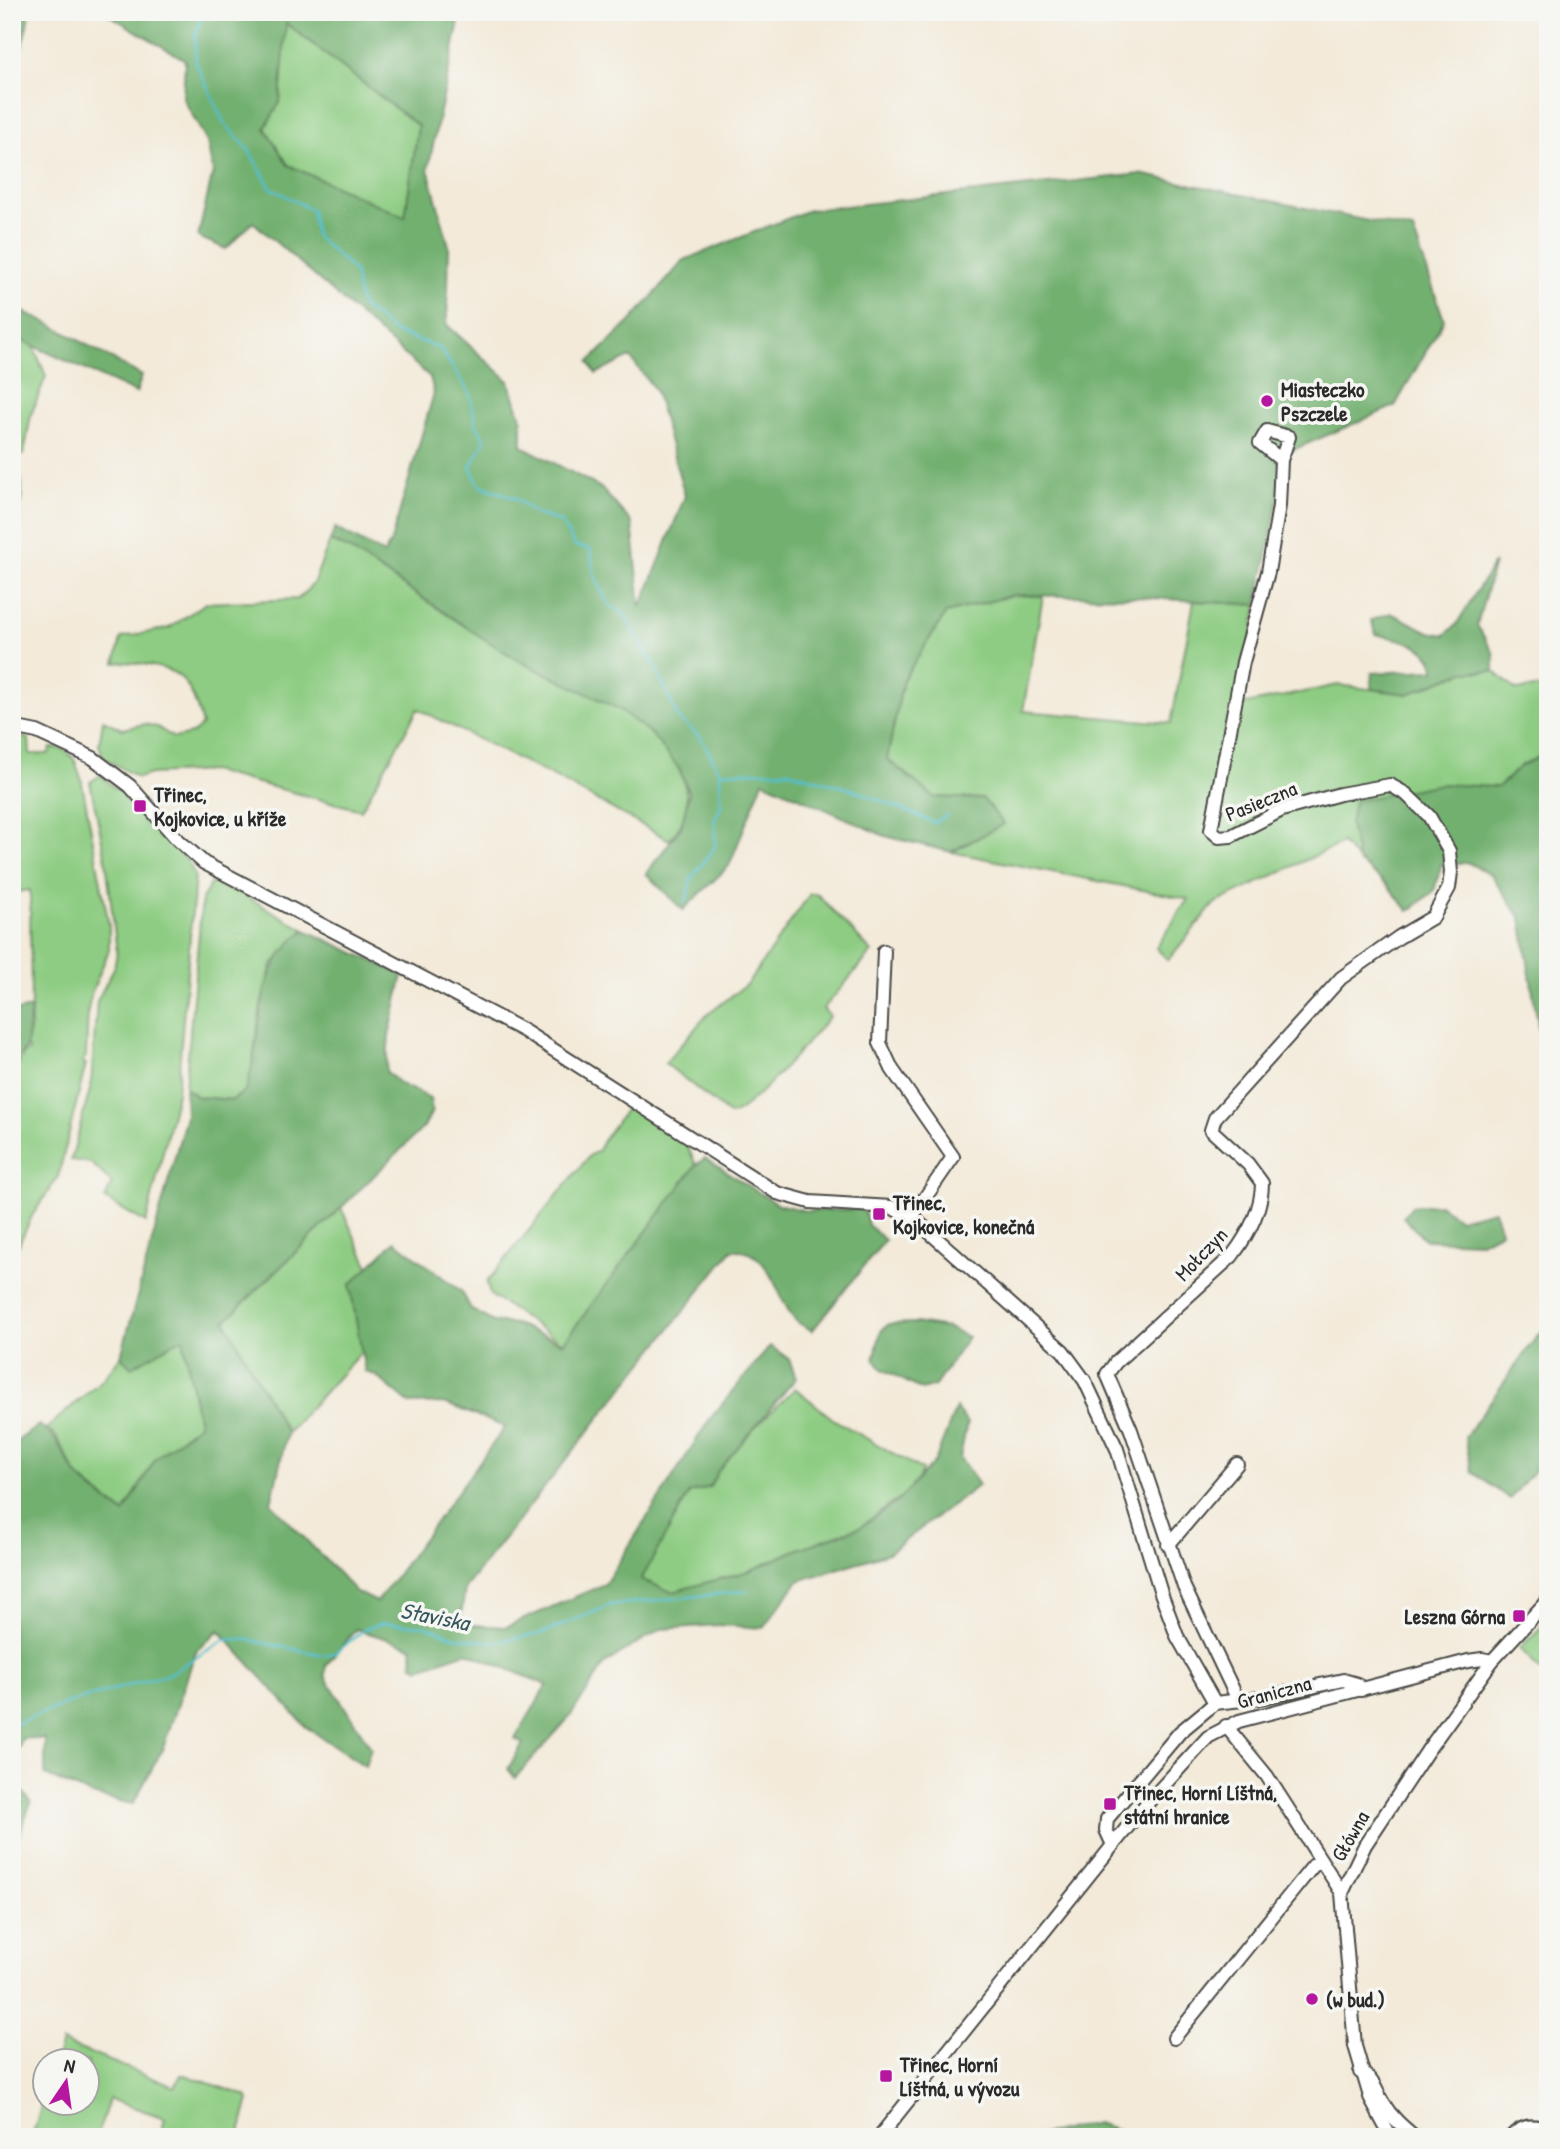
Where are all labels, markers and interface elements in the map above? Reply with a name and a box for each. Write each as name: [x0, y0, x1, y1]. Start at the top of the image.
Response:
place label: Miasteczko Pszczele: [1281, 375, 1365, 428]
marker: Miasteczko Pszczele: [1259, 393, 1275, 409]
street label: Pasieczna: [1221, 774, 1301, 828]
place label: Třinec, Kojkovice, u kříže: [153, 780, 287, 833]
marker: Třinec, Kojkovice, u kříže: [132, 798, 148, 814]
place label: Třinec, Kojkovice, konečná: [892, 1188, 1035, 1241]
marker: Třinec, Kojkovice, konečná: [871, 1206, 887, 1222]
street label: Mołczyn: [1168, 1221, 1234, 1287]
water label: Staviska: [398, 1594, 474, 1638]
place label: Leszna Górna: [1405, 1602, 1506, 1631]
marker: Leszna Górna: [1511, 1608, 1527, 1624]
street label: Graniczna: [1234, 1668, 1314, 1716]
place label: Třinec, Horní Líštná, státní hranice: [1123, 1778, 1277, 1831]
marker: Třinec, Horní Líštná, státní hranice: [1102, 1796, 1118, 1812]
street label: Główna: [1324, 1805, 1376, 1867]
place label: (w bud.): [1326, 1985, 1385, 2014]
marker: (w bud.): [1304, 1991, 1320, 2007]
north arrow: [32, 2048, 102, 2118]
place label: Třinec, Horní Líštná, u vývozu: [899, 2050, 1020, 2104]
text: N: [62, 2052, 78, 2079]
marker: Třinec, Horní Líštná, u vývozu: [878, 2068, 894, 2084]

